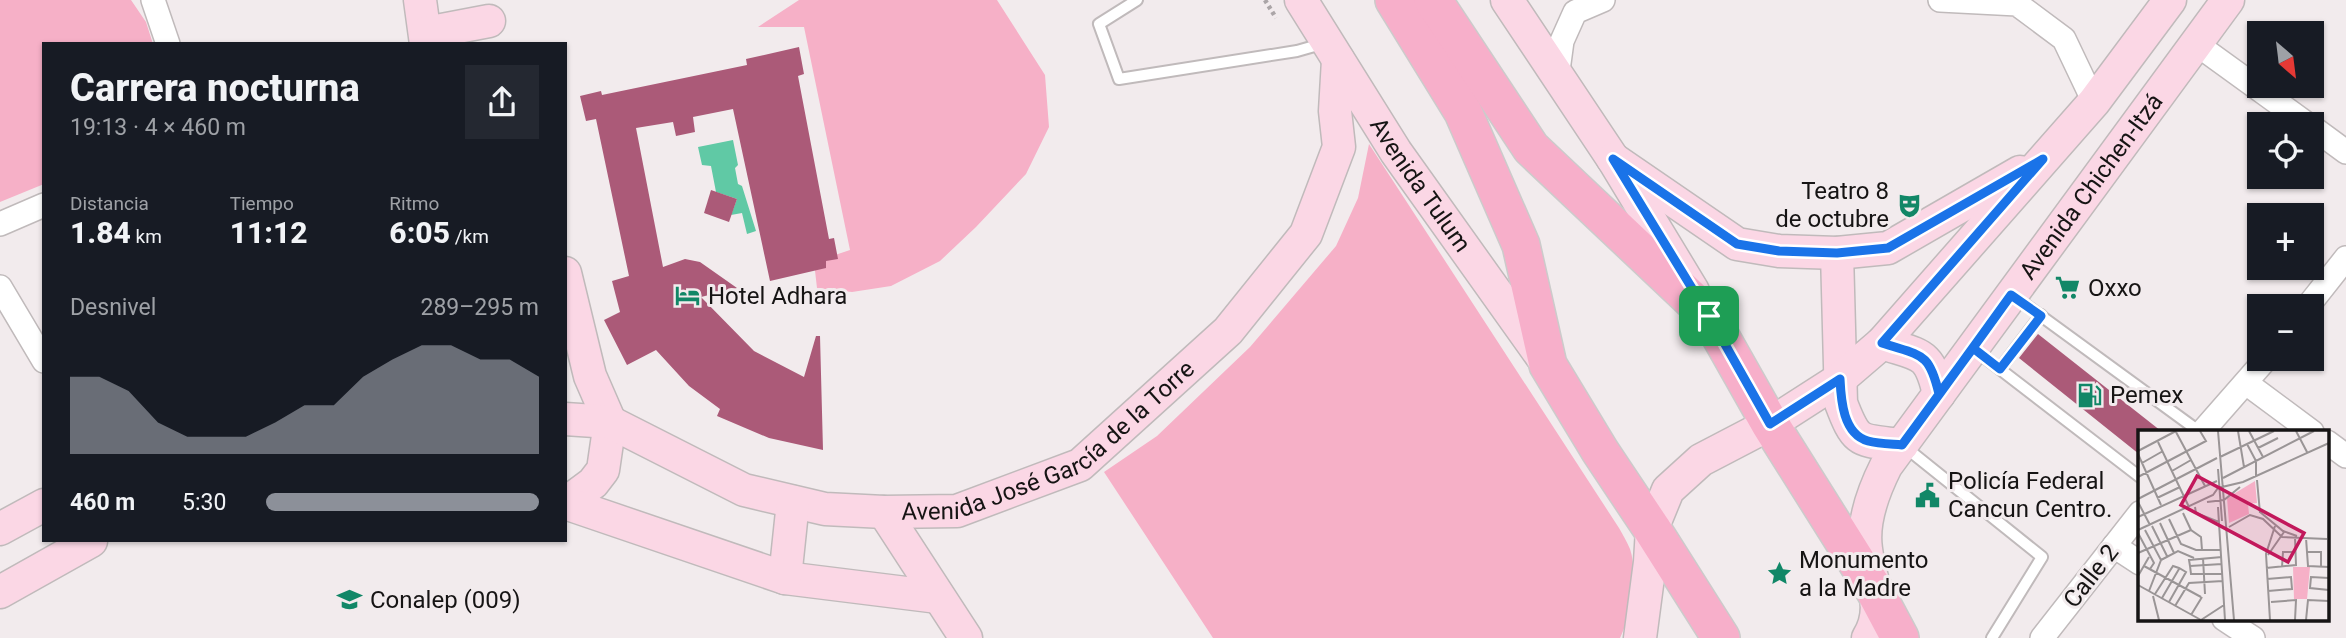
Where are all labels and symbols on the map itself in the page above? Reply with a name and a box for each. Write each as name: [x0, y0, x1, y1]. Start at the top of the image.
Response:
north arrow: [2247, 21, 2324, 98]
street label: Avenida Chichen-Itzá: [2014, 88, 2169, 285]
street label: Avenida Tulum: [1364, 113, 1477, 257]
place label: Teatro 8 de octubre: [1775, 177, 1889, 233]
theatre icon: Teatro 8 de octubre: [1895, 191, 1923, 219]
supermarket icon: Oxxo: [2054, 274, 2082, 302]
place label: Oxxo: [2088, 274, 2142, 302]
hotel icon: Hotel Adhara: [674, 282, 702, 310]
place label: Hotel Adhara: [708, 282, 847, 310]
pin: [1679, 286, 1739, 346]
street label: Avenida José García de la Torre: [901, 355, 1200, 526]
fuel station icon: Pemex: [2076, 381, 2104, 409]
place label: Pemex: [2110, 381, 2183, 409]
inset map: [2138, 430, 2328, 620]
place label: Policía Federal Cancun Centro.: [1948, 467, 2112, 523]
public building icon: Policía Federal Cancun Centro.: [1914, 481, 1942, 509]
street label: Calle 2: [2058, 539, 2124, 613]
place label: Monumento a la Madre: [1799, 546, 1928, 602]
place icon: Monumento a la Madre: [1765, 560, 1793, 588]
school or university icon: Conalep (009): [336, 586, 364, 614]
place label: Conalep (009): [370, 586, 521, 614]

